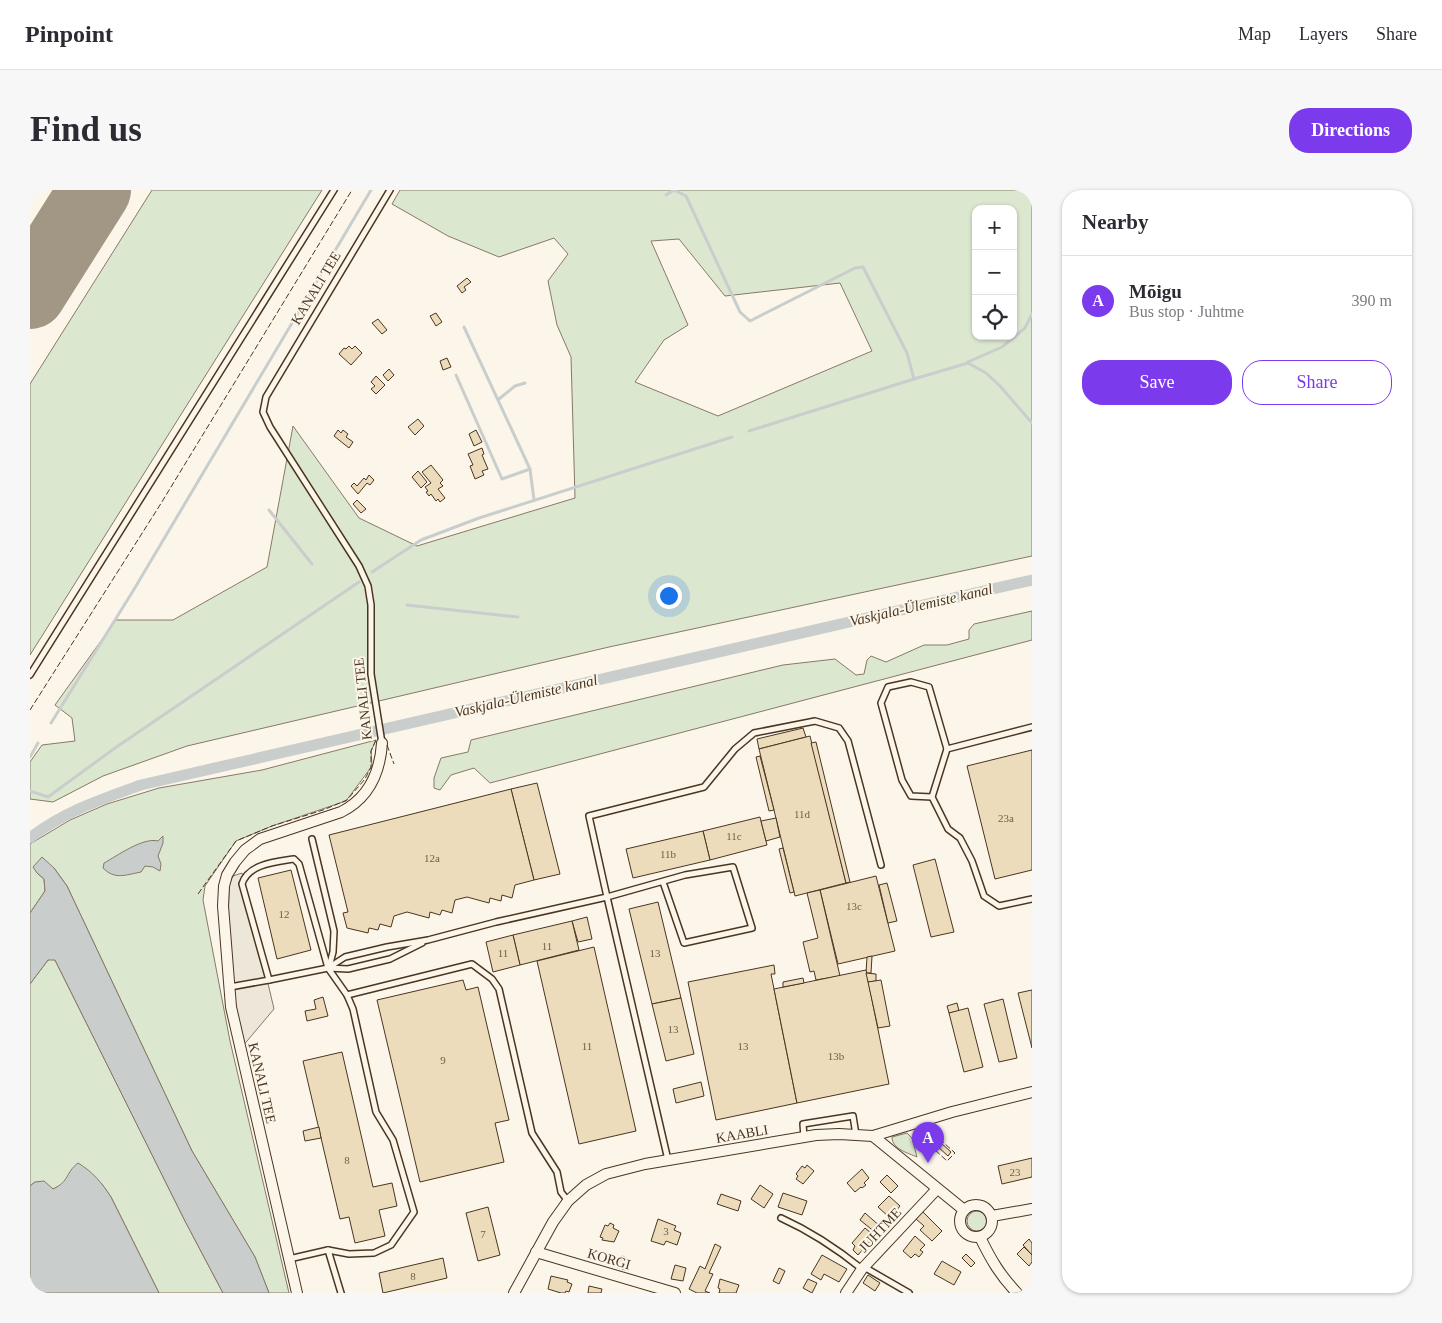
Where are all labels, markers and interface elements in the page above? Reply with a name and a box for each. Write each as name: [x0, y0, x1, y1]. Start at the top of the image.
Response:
text: Pinpoint: [25, 21, 113, 47]
text: Map: [1238, 24, 1271, 44]
text: Layers: [1299, 24, 1348, 44]
text: Share: [1376, 24, 1417, 44]
button: Directions: [1289, 108, 1412, 153]
text: Find us: [30, 110, 142, 149]
map controls: [972, 205, 1017, 340]
button: +: [972, 205, 1017, 250]
text: Nearby: [1082, 210, 1149, 234]
street label: KANALI TEE: [288, 249, 344, 327]
button: −: [972, 250, 1017, 295]
text: Mõigu: [1129, 281, 1182, 302]
text: A: [1092, 292, 1104, 309]
text: 390 m: [1352, 292, 1392, 309]
button: locate: [972, 295, 1017, 340]
text: Bus stop · Juhtme: [1129, 303, 1244, 320]
button: Save: [1082, 360, 1232, 405]
button: Share: [1242, 360, 1392, 405]
water label: Vaskjala-Ülemiste kanal: [848, 581, 994, 629]
your location: [656, 583, 682, 609]
street label: KANALI TEE: [351, 657, 375, 741]
water label: Vaskjala-Ülemiste kanal: [453, 672, 599, 720]
house number: 11d: [794, 808, 811, 820]
house number: 23a: [998, 812, 1014, 824]
house number: 11c: [726, 830, 742, 842]
house number: 11b: [660, 848, 677, 860]
house number: 12a: [424, 852, 440, 864]
house number: 13c: [846, 900, 862, 912]
house number: 12: [279, 908, 290, 920]
house number: 11: [542, 940, 552, 952]
house number: 11: [498, 947, 508, 959]
house number: 13: [650, 947, 661, 959]
house number: 13: [668, 1023, 679, 1035]
house number: 11: [582, 1040, 592, 1052]
house number: 13: [738, 1040, 749, 1052]
street label: KANALI TEE: [245, 1041, 279, 1125]
house number: 13b: [828, 1050, 845, 1062]
house number: 9: [440, 1054, 446, 1066]
street label: KAABLI: [715, 1122, 770, 1146]
pin: A: [912, 1122, 944, 1163]
house number: 8: [344, 1154, 350, 1166]
house number: 23: [1010, 1166, 1021, 1178]
street label: JUHTME: [856, 1205, 904, 1255]
house number: 3: [663, 1225, 669, 1237]
house number: 7: [480, 1228, 486, 1240]
street label: KORGI: [586, 1246, 633, 1272]
house number: 8: [410, 1270, 416, 1282]

